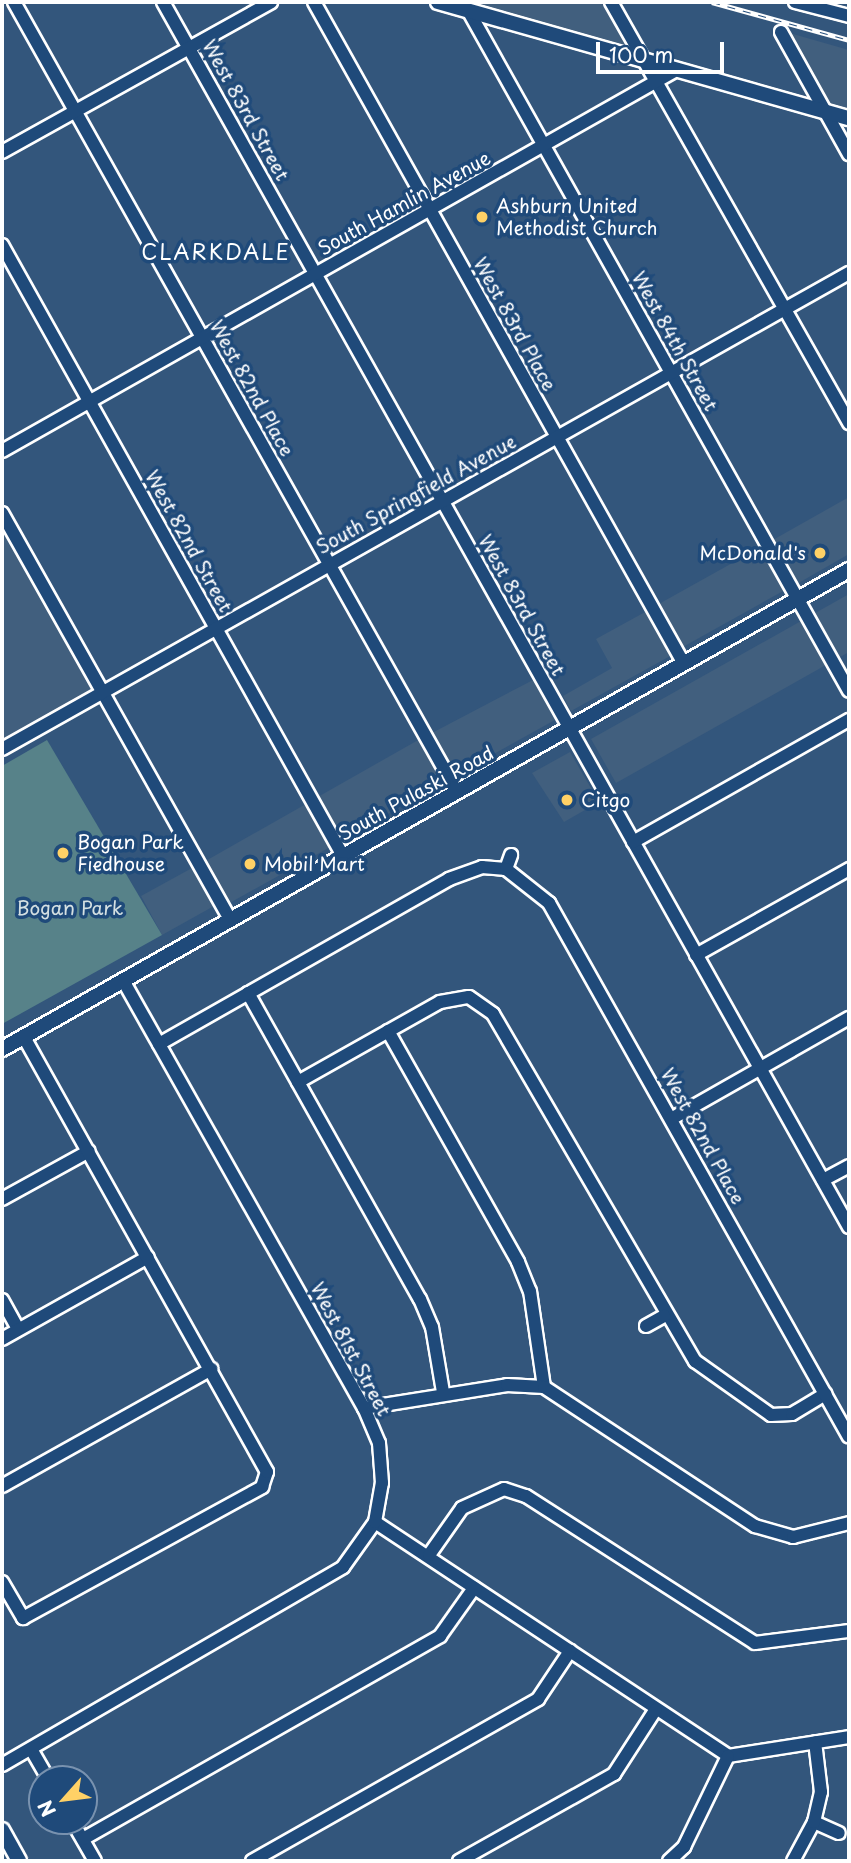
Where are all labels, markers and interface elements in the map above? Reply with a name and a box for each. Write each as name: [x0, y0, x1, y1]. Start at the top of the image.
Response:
scale bar: [599, 28, 727, 72]
street label: West 83rd Street: [198, 35, 294, 185]
text: 100 m: [609, 38, 673, 70]
street label: South Hamlin Avenue: [313, 145, 495, 261]
place label: Ashburn United Methodist Church: [496, 195, 658, 239]
marker: Ashburn United Methodist Church: [474, 209, 490, 225]
district label: CLARKDALE: [144, 238, 288, 264]
street label: West 83rd Place: [469, 253, 561, 395]
street label: West 84th Street: [627, 267, 723, 415]
street label: West 82nd Place: [205, 316, 299, 460]
street label: South Springfield Avenue: [311, 429, 521, 559]
street label: West 82nd Street: [140, 465, 238, 617]
street label: West 83rd Street: [474, 530, 570, 680]
place label: McDonald's: [699, 542, 806, 564]
marker: McDonald's: [812, 545, 828, 561]
street label: South Pulaski Road: [334, 740, 498, 846]
place label: Citgo: [581, 789, 630, 811]
marker: Citgo: [559, 792, 575, 808]
place label: Bogan Park Fiedhouse: [77, 831, 183, 875]
marker: Bogan Park Fiedhouse: [55, 845, 71, 861]
place label: Mobil Mart: [264, 853, 366, 875]
marker: Mobil Mart: [242, 856, 258, 872]
park label: Bogan Park: [17, 897, 123, 919]
street label: West 82nd Place: [656, 1064, 750, 1208]
street label: West 81st Street: [305, 1277, 397, 1421]
north arrow: [28, 1765, 98, 1835]
text: N: [30, 1796, 62, 1822]

